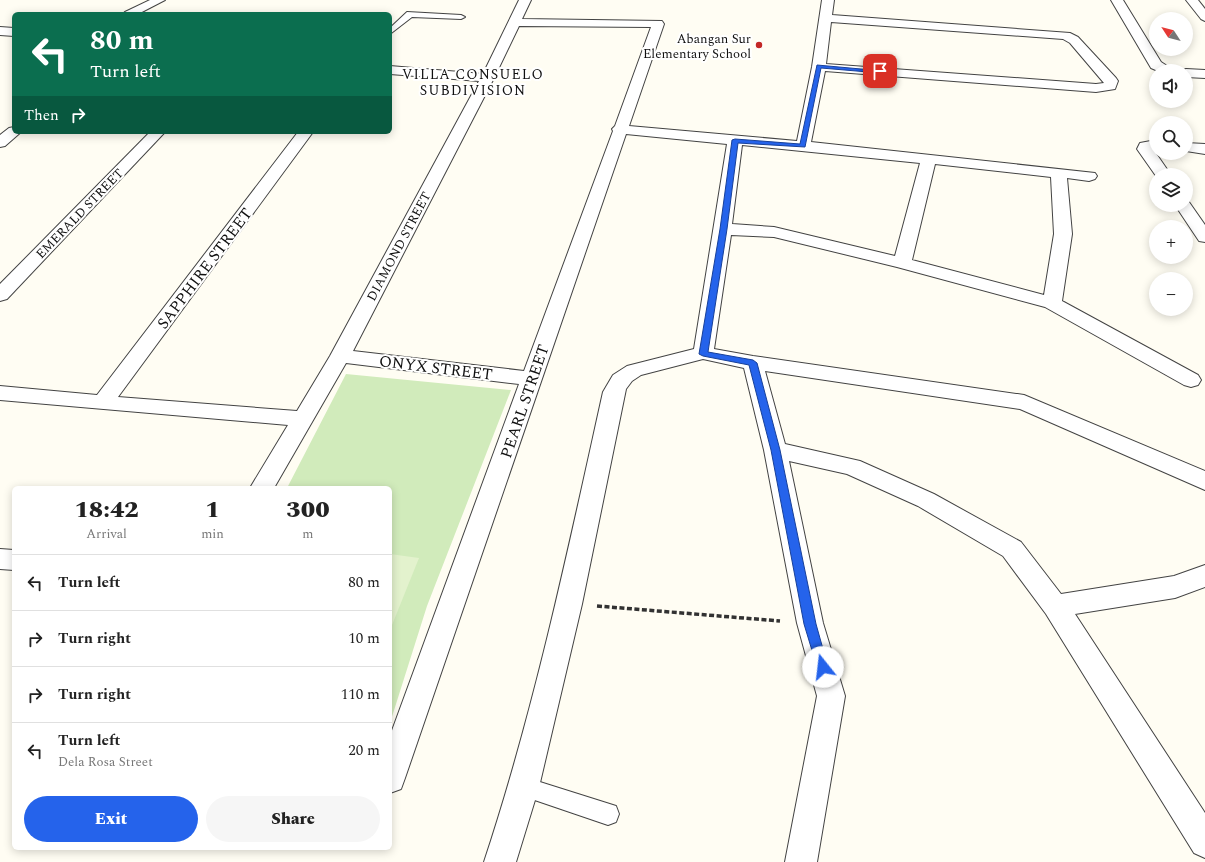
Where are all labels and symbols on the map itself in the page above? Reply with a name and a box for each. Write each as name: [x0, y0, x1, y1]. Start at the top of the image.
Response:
north arrow: [1149, 12, 1193, 56]
place label: Abangan Sur Elementary School: [643, 29, 751, 64]
marker: Abangan Sur Elementary School: [754, 40, 764, 50]
pin: [863, 54, 897, 88]
district label: VILLA CONSUELO SUBDIVISION: [402, 64, 544, 101]
street label: EMERALD STREET: [31, 164, 128, 263]
street label: DIAMOND STREET: [362, 188, 436, 305]
street label: SAPPHIRE STREET: [151, 203, 259, 334]
street label: PEARL STREET: [494, 341, 556, 461]
street label: ONYX STREET: [378, 349, 494, 387]
position arrow: [802, 646, 844, 688]

